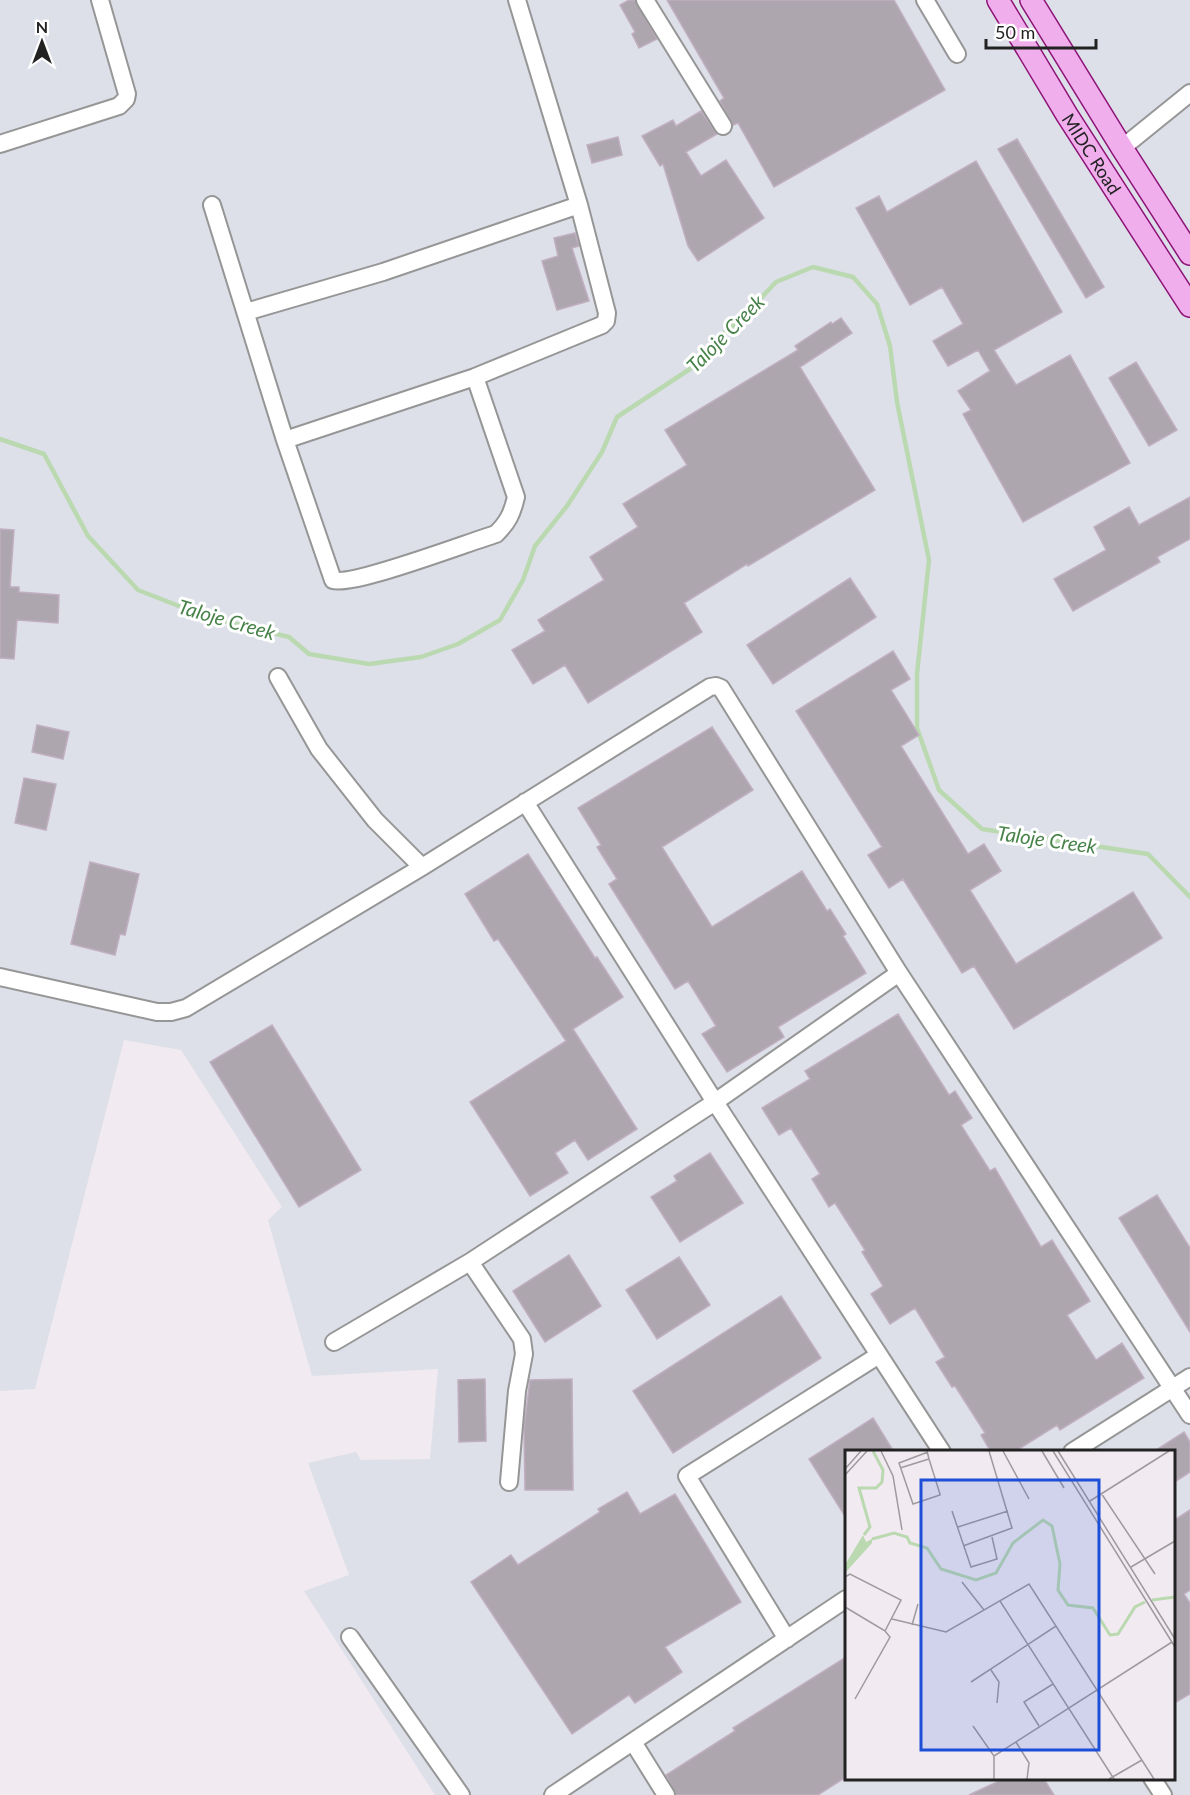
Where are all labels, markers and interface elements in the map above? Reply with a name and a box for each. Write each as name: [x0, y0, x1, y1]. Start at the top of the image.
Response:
north arrow: [12, 12, 72, 72]
scale bar: [986, 12, 1096, 50]
text: N: [36, 17, 48, 36]
text: 50 m: [995, 21, 1035, 43]
street label: MIDC Road: [1058, 109, 1126, 198]
water label: Taloje Creek: [681, 289, 769, 377]
water label: Taloje Creek: [176, 594, 279, 644]
water label: Taloje Creek: [996, 820, 1099, 858]
inset map: [845, 1450, 1175, 1780]

